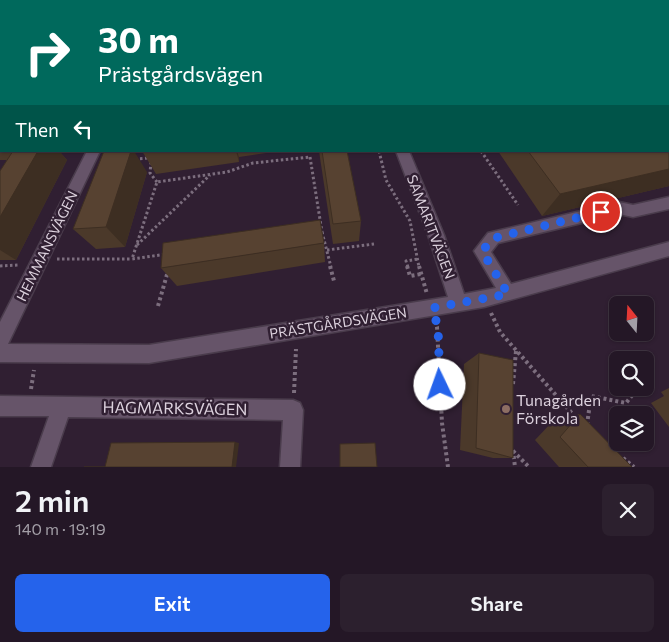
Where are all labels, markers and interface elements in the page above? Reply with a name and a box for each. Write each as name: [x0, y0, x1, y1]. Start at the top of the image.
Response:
text: 30 m: [98, 17, 179, 60]
icon: right: [15, 20, 80, 85]
text: Prästgårdsvägen: [98, 60, 263, 87]
icon: left: [69, 115, 97, 143]
text: Then: [15, 118, 59, 141]
street label: SAMARITVÄGEN: [404, 172, 459, 281]
street label: HEMMANSVÄGEN: [12, 188, 81, 304]
pin: [580, 191, 622, 233]
icon: arrive: [587, 198, 615, 226]
north arrow: [609, 296, 654, 341]
map controls: [609, 296, 654, 451]
street label: PRÄSTGÅRDSVÄGEN: [268, 303, 408, 342]
button: search: [609, 351, 654, 396]
position arrow: [413, 358, 465, 410]
place label: Tunagården Förskola: [516, 390, 601, 427]
street label: HAGMARKSVÄGEN: [102, 397, 248, 418]
marker: Tunagården Förskola: [500, 403, 512, 415]
button: layers: [609, 406, 654, 451]
text: 2 min: [15, 481, 89, 518]
button: close: [602, 484, 654, 536]
text: 140 m · 19:19: [15, 519, 106, 538]
button: Exit: [15, 574, 330, 632]
button: Share: [340, 574, 654, 632]

